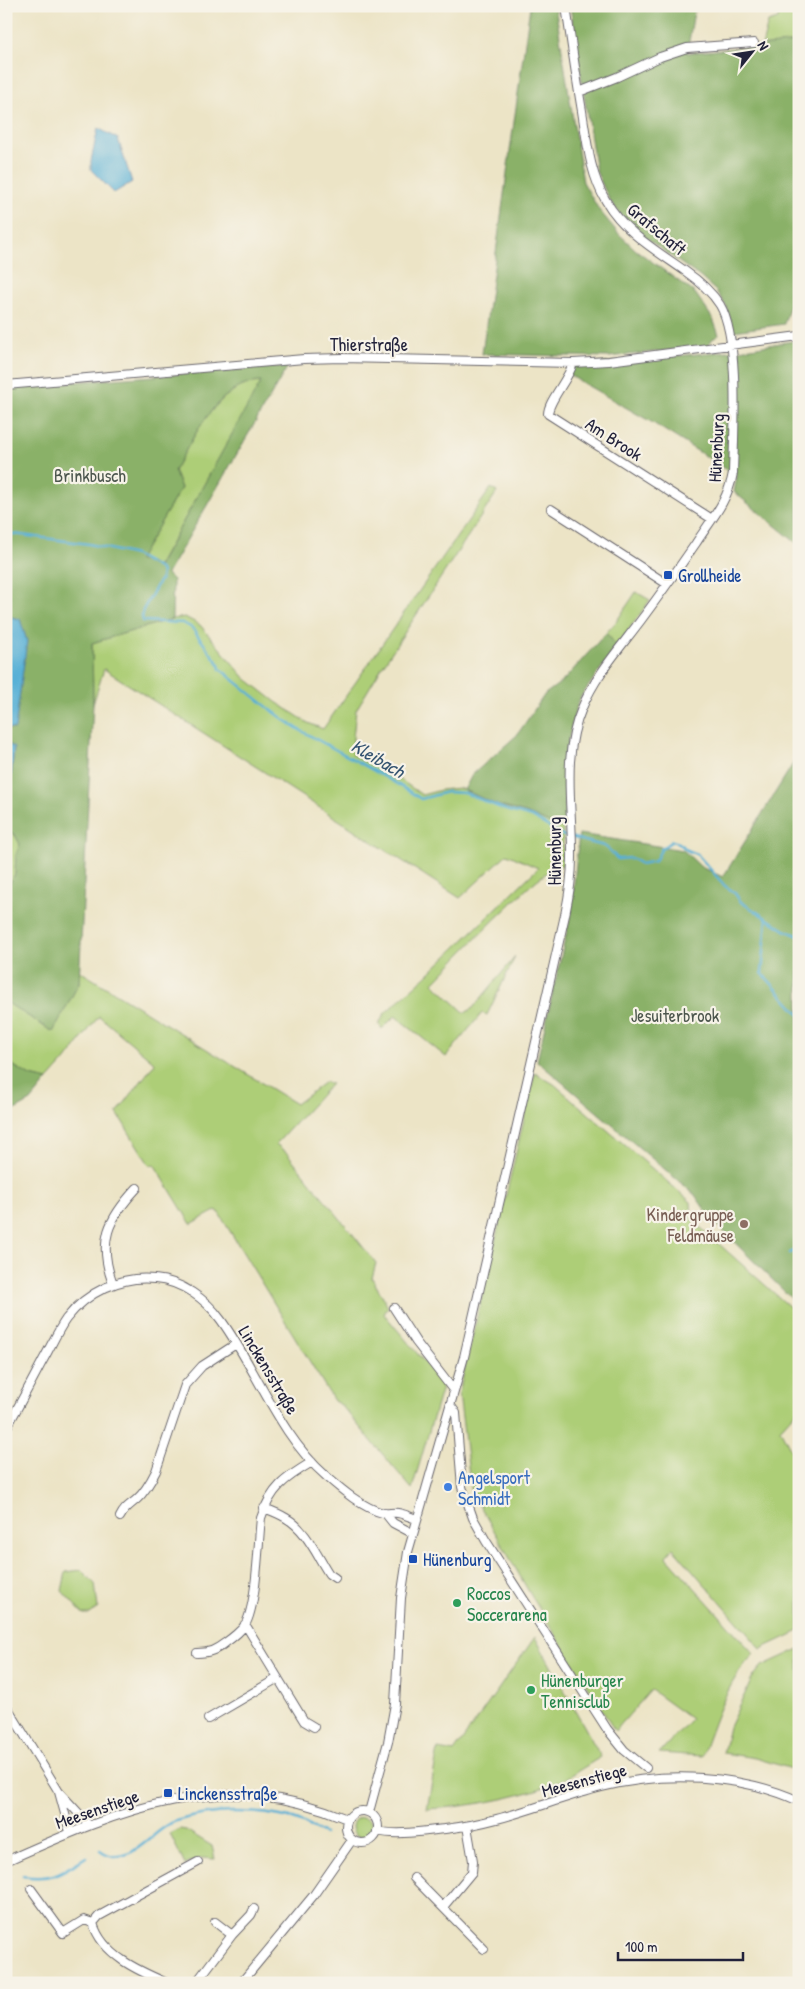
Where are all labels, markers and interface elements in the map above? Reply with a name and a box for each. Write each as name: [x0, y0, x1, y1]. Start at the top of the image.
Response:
north arrow: [728, 28, 778, 78]
text: N: [754, 37, 774, 54]
street label: Grafschaft: [622, 197, 693, 262]
street label: Thierstraße: [330, 332, 408, 357]
street label: Am Brook: [581, 411, 648, 467]
street label: Hünenburg: [702, 413, 730, 483]
park label: Brinkbusch: [54, 463, 126, 488]
place label: Grollheide: [678, 563, 742, 588]
marker: Grollheide: [662, 569, 674, 581]
water label: Kleibach: [347, 732, 411, 785]
street label: Hünenburg: [542, 817, 567, 885]
park label: Jesuiterbrook: [631, 1003, 720, 1028]
place label: Kindergruppe Feldmäuse: [647, 1202, 734, 1248]
marker: Kindergruppe Feldmäuse: [738, 1218, 750, 1230]
street label: Linckensstraße: [233, 1321, 305, 1419]
place label: Angelsport Schmidt: [458, 1465, 531, 1511]
marker: Angelsport Schmidt: [442, 1481, 454, 1493]
place label: Hünenburg: [423, 1547, 492, 1572]
marker: Hünenburg: [407, 1553, 419, 1565]
place label: Roccos Soccerarena: [467, 1581, 547, 1627]
marker: Roccos Soccerarena: [451, 1597, 463, 1609]
place label: Hünenburger Tennisclub: [541, 1668, 624, 1714]
marker: Hünenburger Tennisclub: [525, 1684, 537, 1696]
street label: Meesenstiege: [539, 1757, 629, 1803]
place label: Linckensstraße: [178, 1781, 277, 1806]
street label: Meesenstiege: [52, 1783, 142, 1835]
marker: Linckensstraße: [162, 1787, 174, 1799]
scale bar: [618, 1929, 742, 1961]
text: 100 m: [625, 1936, 658, 1957]

